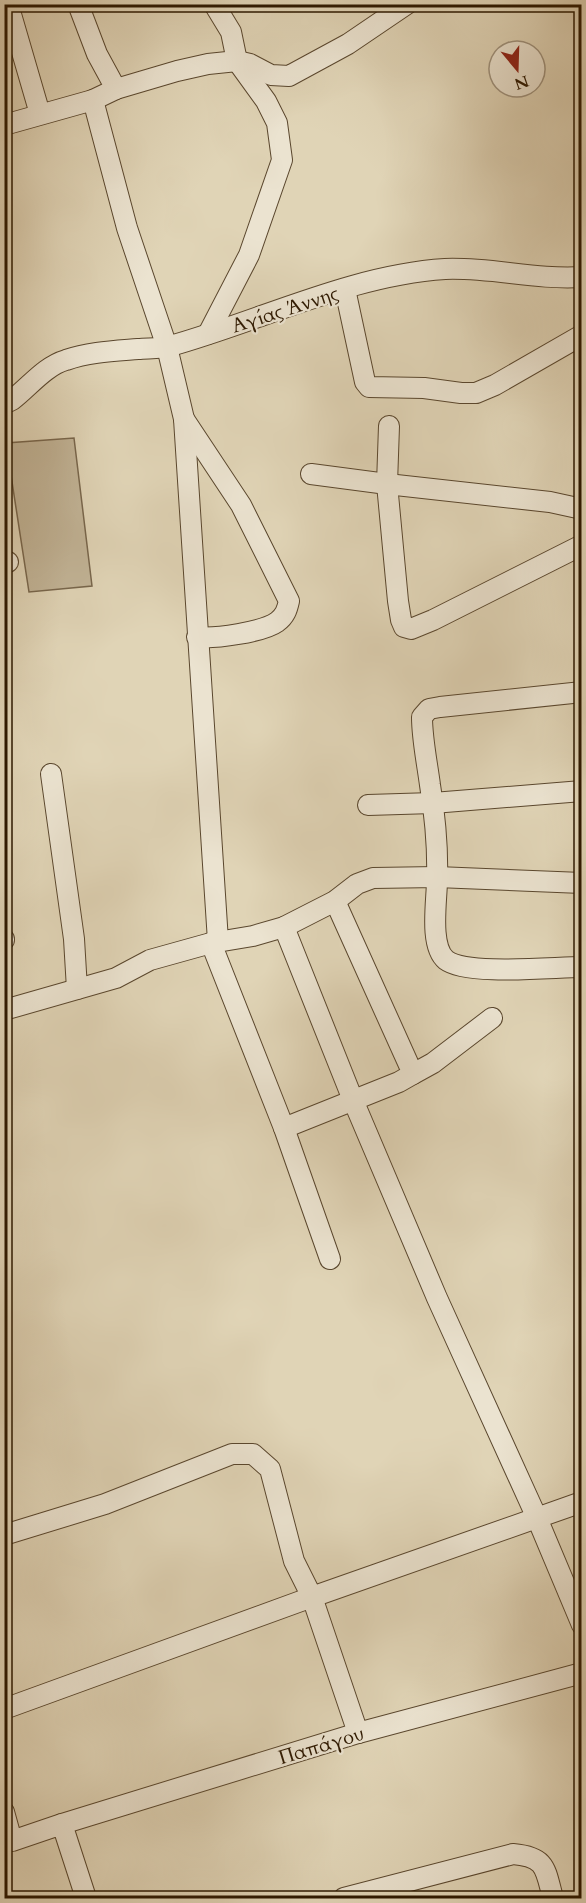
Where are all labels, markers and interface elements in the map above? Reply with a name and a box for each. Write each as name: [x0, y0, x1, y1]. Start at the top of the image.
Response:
north arrow: [487, 39, 547, 99]
text: N: [511, 70, 532, 95]
street label: Αγίας Άννης: [228, 279, 343, 339]
street label: Παπάγου: [275, 1720, 367, 1771]

